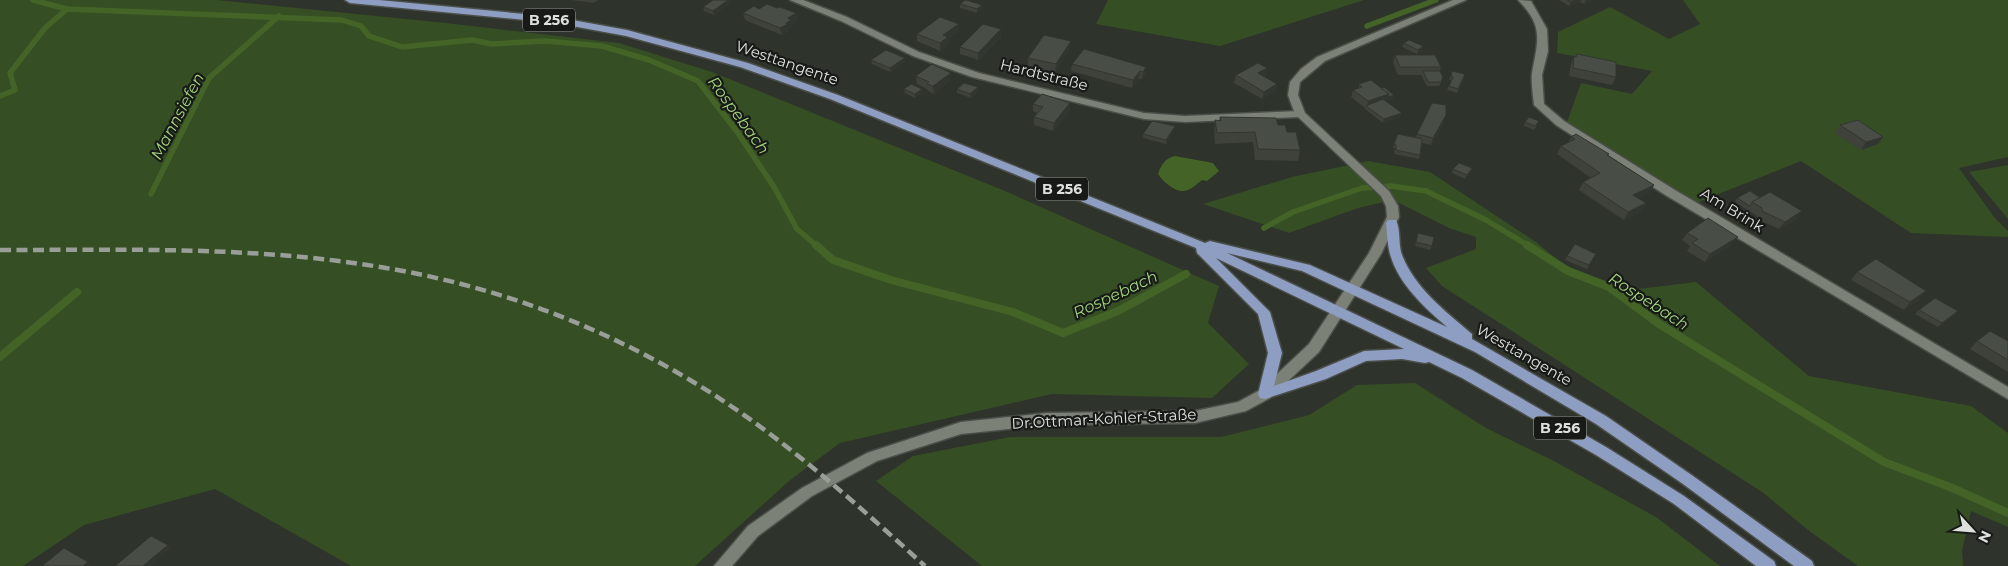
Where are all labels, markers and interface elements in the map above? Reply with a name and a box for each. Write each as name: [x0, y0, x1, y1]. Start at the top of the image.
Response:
road number: B 256: [523, 8, 575, 32]
street label: Westtangente: [733, 36, 841, 89]
street label: Hardtstraße: [998, 54, 1090, 95]
water label: Mannsiefen: [147, 70, 208, 163]
water label: Rospebach: [704, 73, 773, 158]
road number: B 256: [1036, 178, 1088, 200]
street label: Am Brink: [1697, 183, 1768, 236]
water label: Rospebach: [1070, 267, 1161, 322]
water label: Rospebach: [1605, 269, 1692, 334]
street label: Westtangente: [1473, 320, 1575, 390]
street label: Dr.Ottmar-Kohler-Straße: [1011, 404, 1197, 433]
road number: B 256: [1534, 416, 1586, 439]
north arrow: [1948, 506, 1998, 556]
text: N: [1974, 528, 1995, 546]

